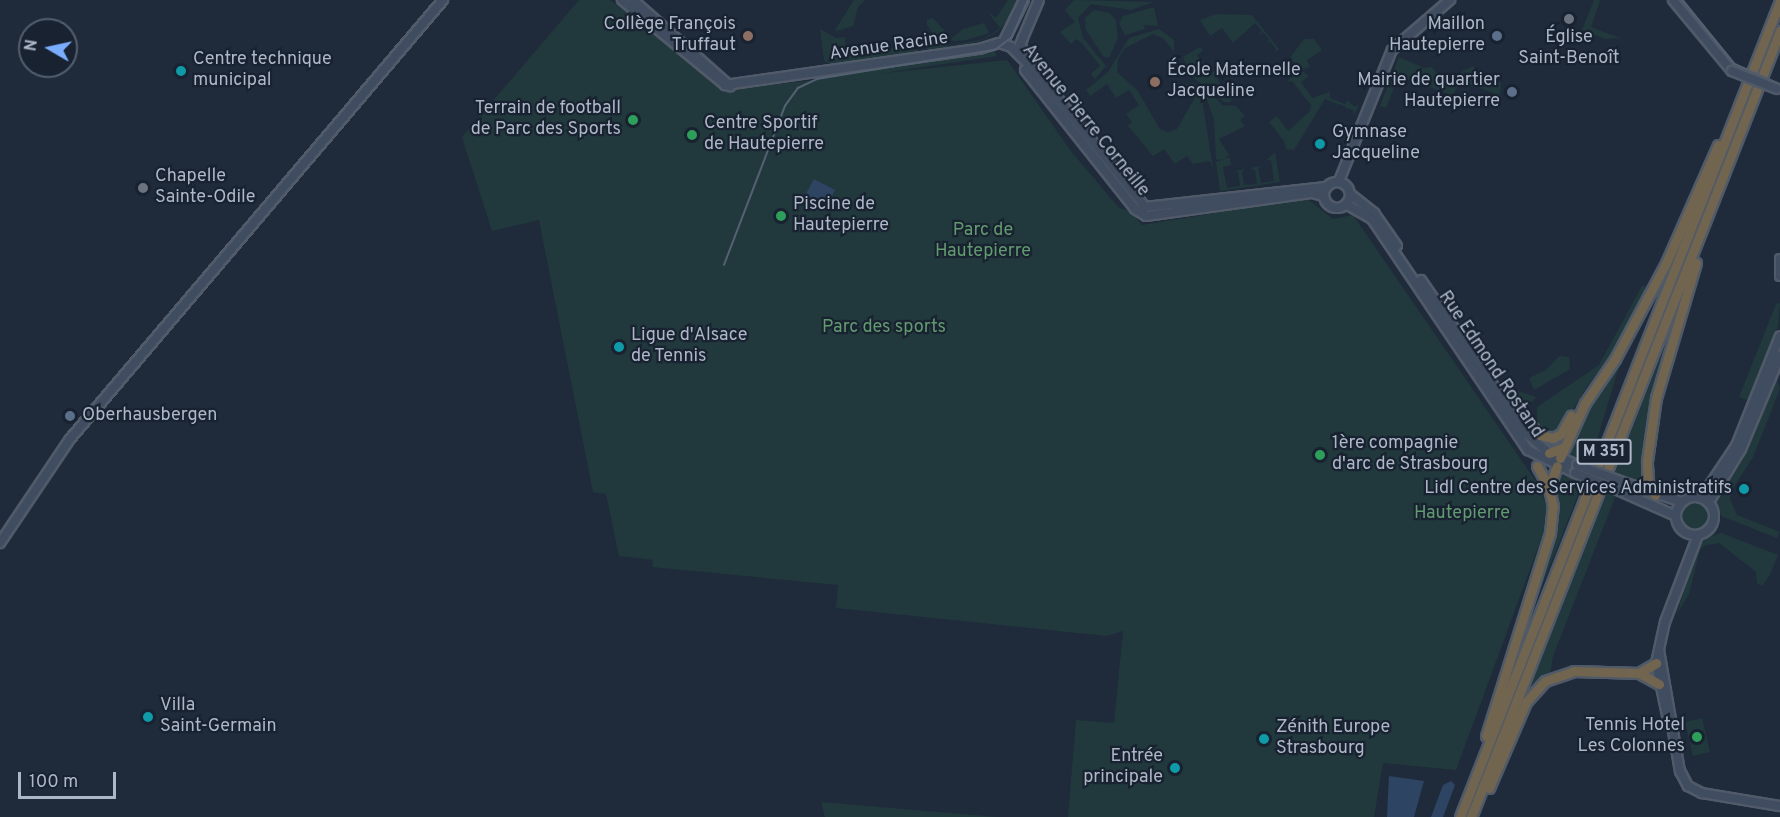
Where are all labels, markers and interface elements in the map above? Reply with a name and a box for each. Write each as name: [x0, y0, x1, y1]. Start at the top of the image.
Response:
marker: Église Saint-Benoît: [1562, 12, 1576, 26]
place label: Collège François Truffaut: [603, 15, 736, 57]
place label: Maillon Hautepierre: [1389, 15, 1485, 57]
north arrow: [18, 18, 78, 78]
street label: Avenue Racine: [828, 28, 950, 66]
place label: Église Saint-Benoît: [1518, 28, 1620, 70]
marker: Collège François Truffaut: [741, 29, 755, 43]
marker: Maillon Hautepierre: [1490, 29, 1504, 43]
text: N: [21, 38, 43, 53]
street label: Avenue Pierre Corneille: [1017, 40, 1153, 202]
place label: Centre technique municipal: [193, 50, 332, 92]
place label: École Maternelle Jacqueline: [1167, 61, 1301, 104]
marker: Centre technique municipal: [174, 64, 188, 78]
place label: Mairie de quartier Hautepierre: [1357, 71, 1500, 113]
marker: École Maternelle Jacqueline: [1148, 75, 1162, 89]
marker: Mairie de quartier Hautepierre: [1505, 85, 1519, 99]
place label: Terrain de football de Parc des Sports: [471, 99, 621, 142]
marker: Terrain de football de Parc des Sports: [626, 113, 640, 127]
place label: Centre Sportif de Hautepierre: [704, 114, 824, 156]
place label: Gymnase Jacqueline: [1332, 123, 1420, 166]
marker: Centre Sportif de Hautepierre: [685, 128, 699, 142]
marker: Gymnase Jacqueline: [1313, 137, 1327, 151]
place label: Chapelle Sainte-Odile: [155, 167, 255, 210]
marker: Chapelle Sainte-Odile: [136, 181, 150, 195]
place label: Piscine de Hautepierre: [793, 195, 889, 238]
marker: Piscine de Hautepierre: [774, 209, 788, 223]
park label: Parc de Hautepierre: [935, 221, 1031, 264]
street label: Rue Edmond Rostand: [1433, 287, 1547, 443]
park label: Parc des sports: [822, 317, 946, 339]
place label: Ligue d'Alsace de Tennis: [631, 326, 747, 368]
marker: Ligue d'Alsace de Tennis: [612, 340, 626, 354]
place label: Oberhausbergen: [82, 405, 217, 427]
marker: Oberhausbergen: [63, 409, 77, 423]
place label: 1ère compagnie d'arc de Strasbourg: [1332, 434, 1488, 476]
road number: M 351: [1576, 439, 1632, 465]
marker: 1ère compagnie d'arc de Strasbourg: [1313, 448, 1327, 462]
place label: Lidl Centre des Services Administratifs: [1424, 478, 1732, 500]
marker: Lidl Centre des Services Administratifs: [1737, 482, 1751, 496]
park label: Hautepierre: [1414, 503, 1510, 525]
place label: Villa Saint-Germain: [160, 696, 277, 738]
marker: Villa Saint-Germain: [141, 710, 155, 724]
place label: Tennis Hotel Les Colonnes: [1578, 716, 1685, 758]
place label: Zénith Europe Strasbourg: [1276, 718, 1390, 760]
marker: Tennis Hotel Les Colonnes: [1690, 730, 1704, 744]
marker: Zénith Europe Strasbourg: [1257, 732, 1271, 746]
place label: Entrée principale: [1083, 747, 1163, 789]
scale bar: [21, 760, 118, 798]
marker: Entrée principale: [1168, 761, 1182, 775]
text: 100 m: [29, 771, 78, 794]

